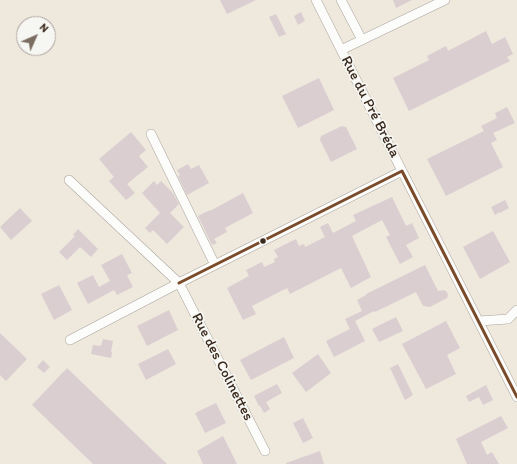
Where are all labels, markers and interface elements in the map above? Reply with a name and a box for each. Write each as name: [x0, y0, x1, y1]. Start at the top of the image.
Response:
north arrow: [16, 16, 56, 56]
text: N: [37, 21, 51, 35]
street label: Rue du Pré Bréda: [337, 53, 403, 161]
unlabelled marker: [258, 236, 268, 246]
street label: Rue des Colinettes: [187, 310, 257, 424]

